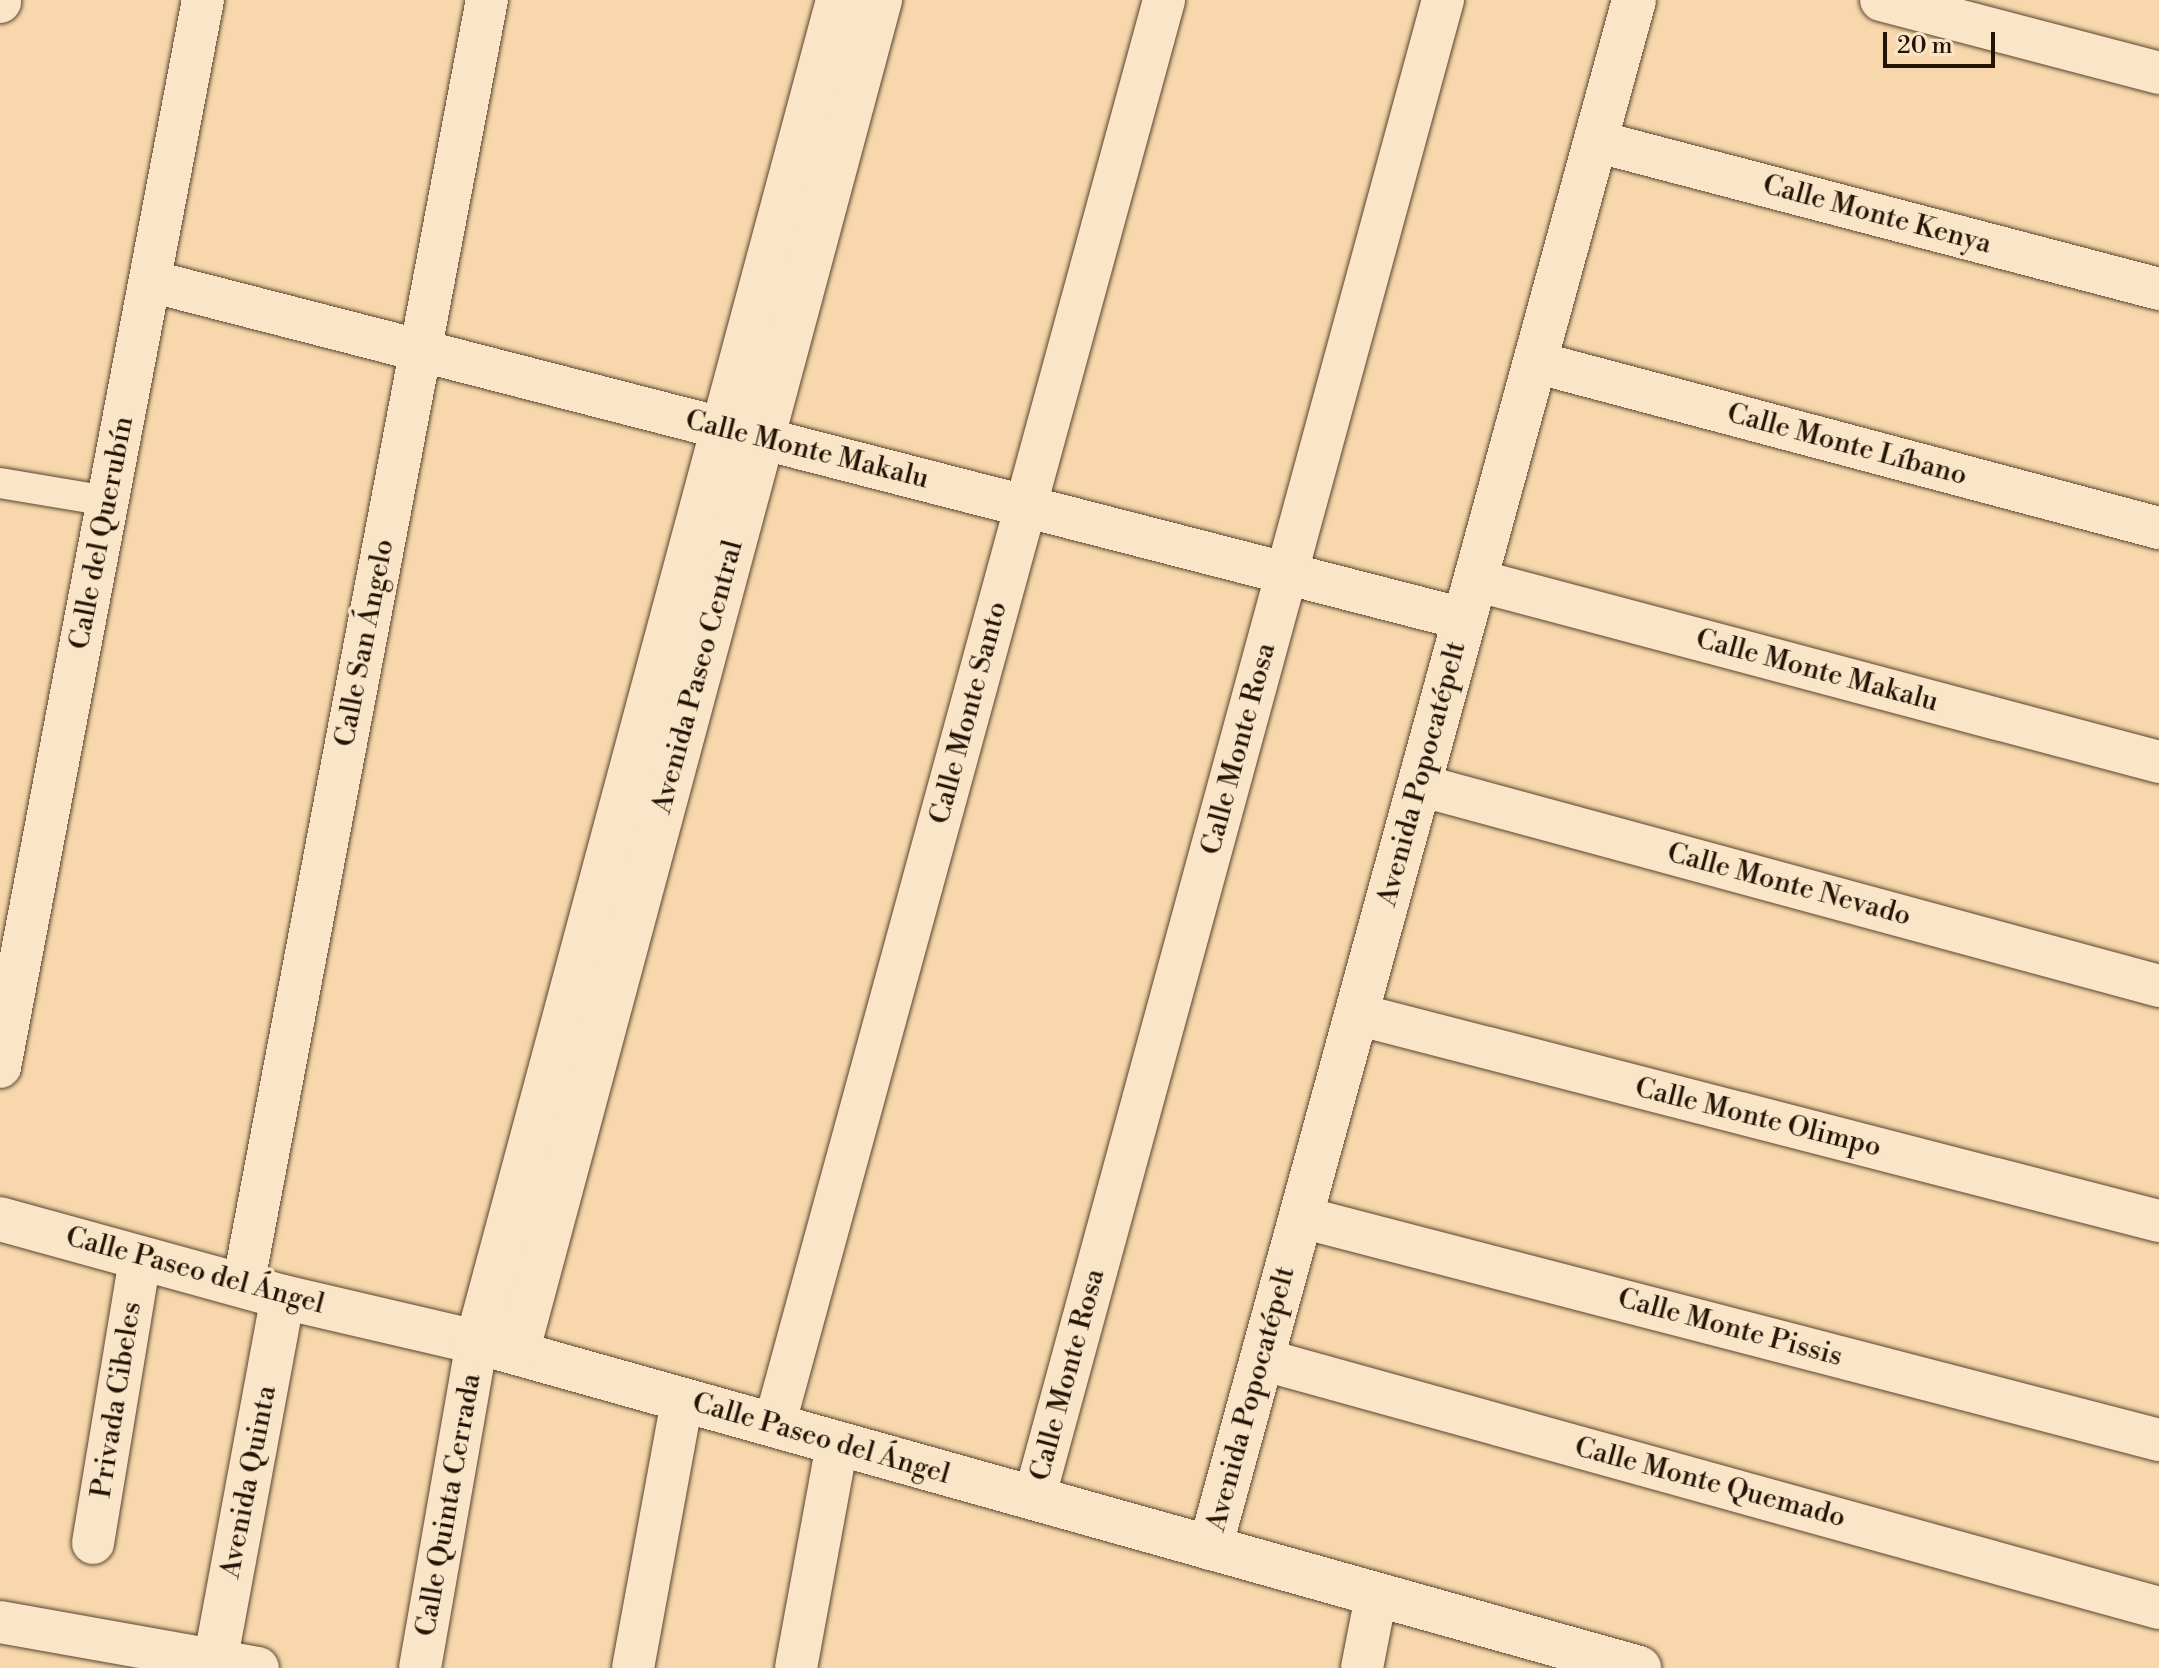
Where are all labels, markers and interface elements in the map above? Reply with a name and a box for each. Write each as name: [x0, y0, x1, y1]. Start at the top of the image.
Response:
scale bar: [1887, 16, 1999, 66]
text: 20 m: [1897, 31, 1953, 61]
street label: Calle Monte Kenya: [1759, 168, 1995, 262]
street label: Calle Monte Líbano: [1723, 397, 1971, 493]
street label: Calle Monte Makalu: [682, 404, 932, 496]
street label: Calle del Querubín: [63, 414, 141, 652]
street label: Calle San Ángelo: [328, 536, 402, 750]
street label: Avenida Paseo Central: [645, 537, 751, 817]
street label: Calle Monte Santo: [923, 598, 1015, 828]
street label: Calle Monte Makalu: [1692, 622, 1942, 720]
street label: Avenida Popocatépelt: [1370, 638, 1474, 910]
street label: Calle Monte Rosa: [1195, 639, 1283, 859]
street label: Calle Monte Nevado: [1664, 836, 1914, 934]
street label: Calle Monte Olimpo: [1631, 1071, 1885, 1165]
street label: Calle Paseo del Ángel: [62, 1220, 328, 1322]
street label: Avenida Popocatépelt: [1199, 1263, 1303, 1535]
street label: Calle Monte Rosa: [1024, 1265, 1112, 1485]
street label: Calle Monte Pissis: [1614, 1282, 1846, 1374]
street label: Privada Cibeles: [85, 1300, 149, 1500]
street label: Calle Quinta Cerrada: [409, 1371, 489, 1639]
street label: Avenida Quinta: [214, 1383, 284, 1581]
street label: Calle Paseo del Ángel: [688, 1386, 954, 1492]
street label: Calle Monte Quemado: [1571, 1431, 1849, 1535]

